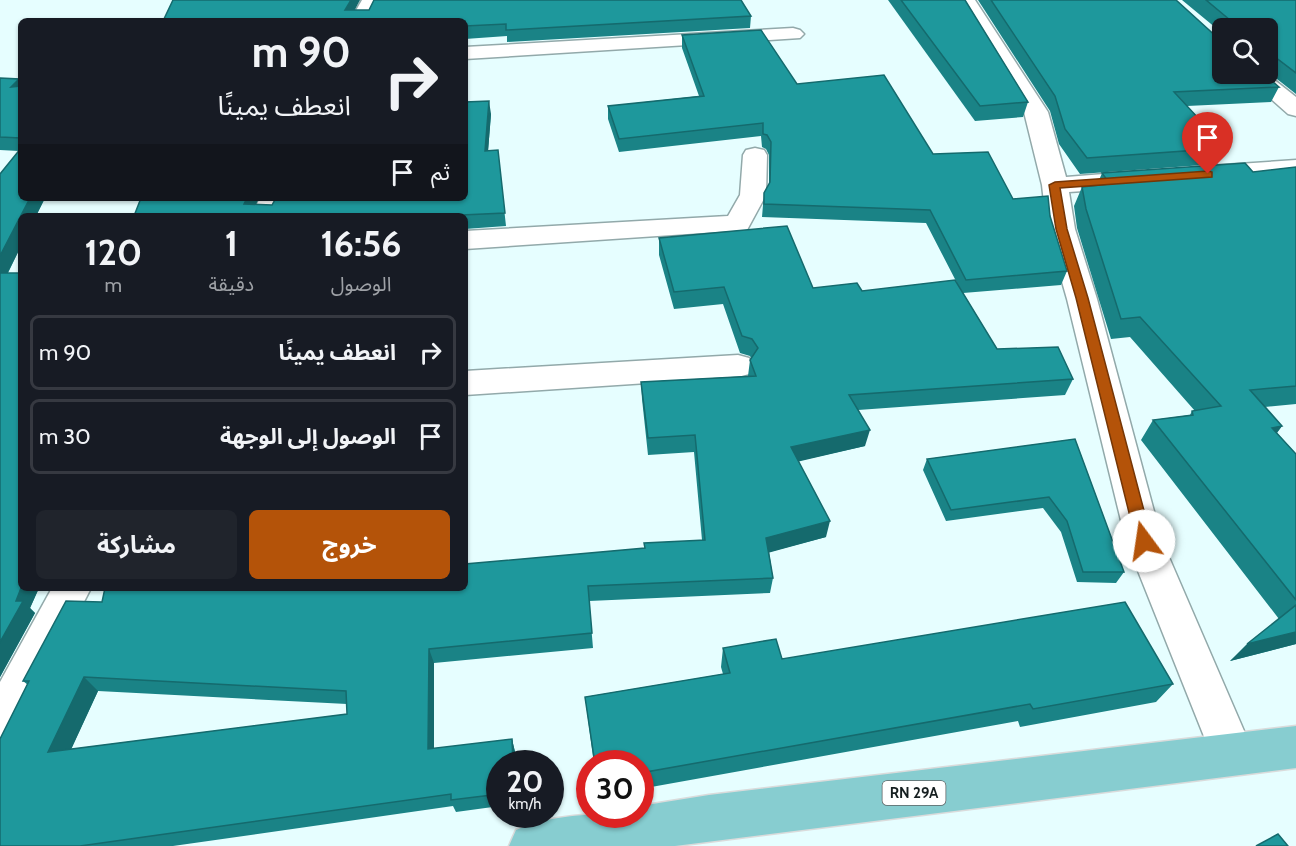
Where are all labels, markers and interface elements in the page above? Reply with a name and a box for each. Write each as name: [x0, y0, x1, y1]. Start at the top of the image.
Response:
map controls: [1212, 18, 1278, 84]
button: search: [1212, 18, 1278, 84]
text: 90 m: [252, 26, 351, 78]
icon: right: [372, 42, 450, 120]
text: انعطف يمينًا: [217, 89, 351, 122]
pin: [1182, 112, 1233, 174]
icon: arrive: [1191, 121, 1224, 154]
icon: arrive: [386, 156, 419, 189]
text: ثم: [431, 159, 450, 186]
text: 1: [225, 221, 238, 265]
text: 16:56: [321, 221, 402, 265]
text: 120: [84, 230, 142, 274]
text: دقيقة: [209, 272, 254, 296]
text: الوصول: [331, 272, 391, 296]
text: m: [105, 273, 122, 297]
icon: right: [414, 336, 447, 369]
text: 90 m: [39, 339, 91, 366]
text: انعطف يمينًا: [279, 339, 396, 366]
icon: arrive: [414, 420, 447, 453]
text: 30 m: [39, 423, 91, 450]
text: الوصول إلى الوجهة: [220, 423, 396, 450]
position arrow: [1112, 509, 1176, 573]
button: مشاركة: [36, 510, 237, 579]
button: خروج: [249, 510, 450, 579]
speed limit sign: 30: [576, 750, 654, 828]
text: 20: [506, 763, 544, 800]
road number: RN 29A: [882, 781, 946, 805]
text: km/h: [509, 795, 541, 813]

